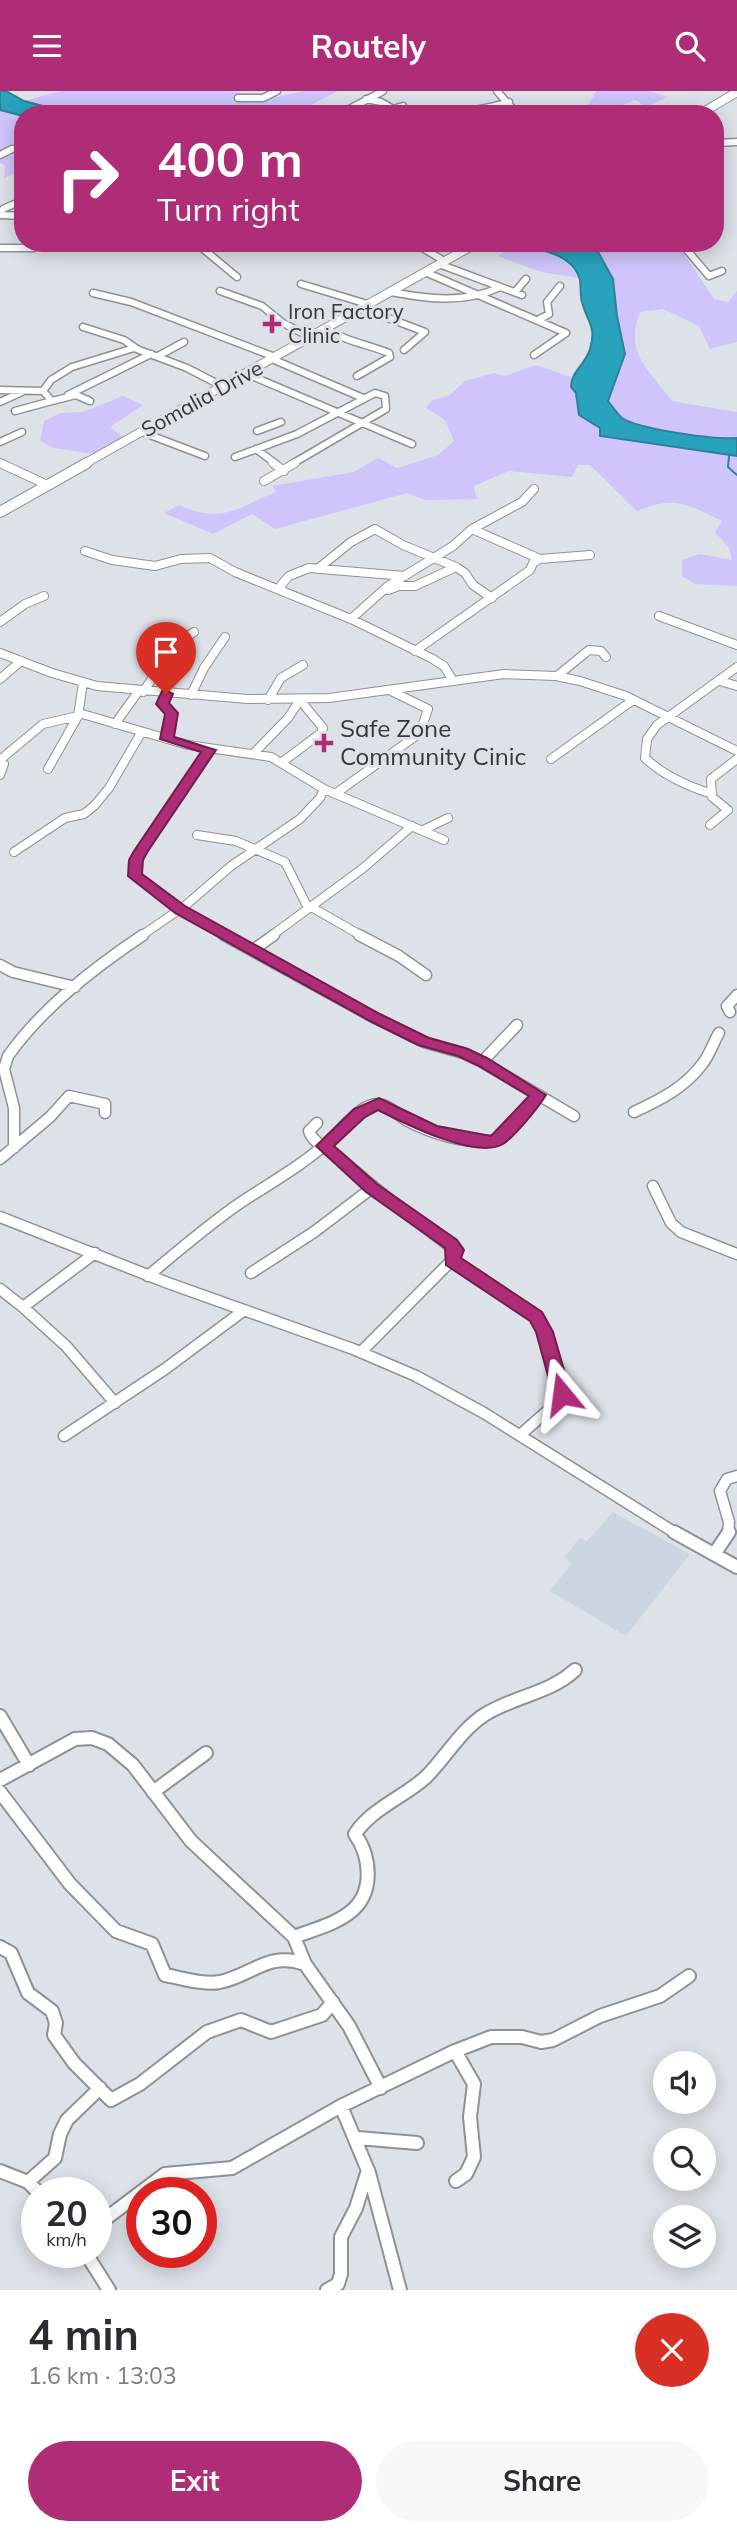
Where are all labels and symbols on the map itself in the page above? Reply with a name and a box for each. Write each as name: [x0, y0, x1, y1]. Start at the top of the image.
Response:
place label: Iron Factory Clinic: [288, 298, 404, 348]
marker: Iron Factory Clinic: [262, 314, 282, 334]
street label: Somalia Drive: [136, 354, 267, 442]
pin: [136, 622, 196, 694]
place label: Safe Zone Community Cinic: [340, 713, 527, 771]
marker: Safe Zone Community Cinic: [314, 733, 334, 753]
position arrow: [525, 1357, 599, 1431]
speed limit sign: 30: [126, 2177, 217, 2268]

